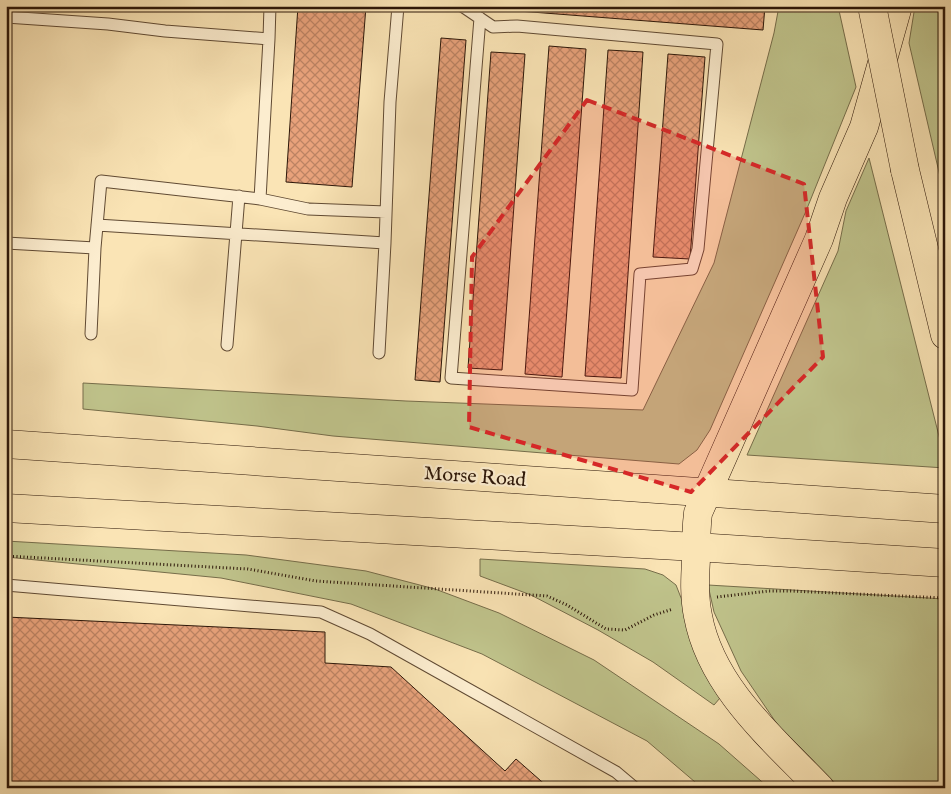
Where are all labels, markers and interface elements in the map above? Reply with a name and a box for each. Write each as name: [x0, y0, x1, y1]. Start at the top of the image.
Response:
street label: Morse Road: [423, 461, 527, 493]

